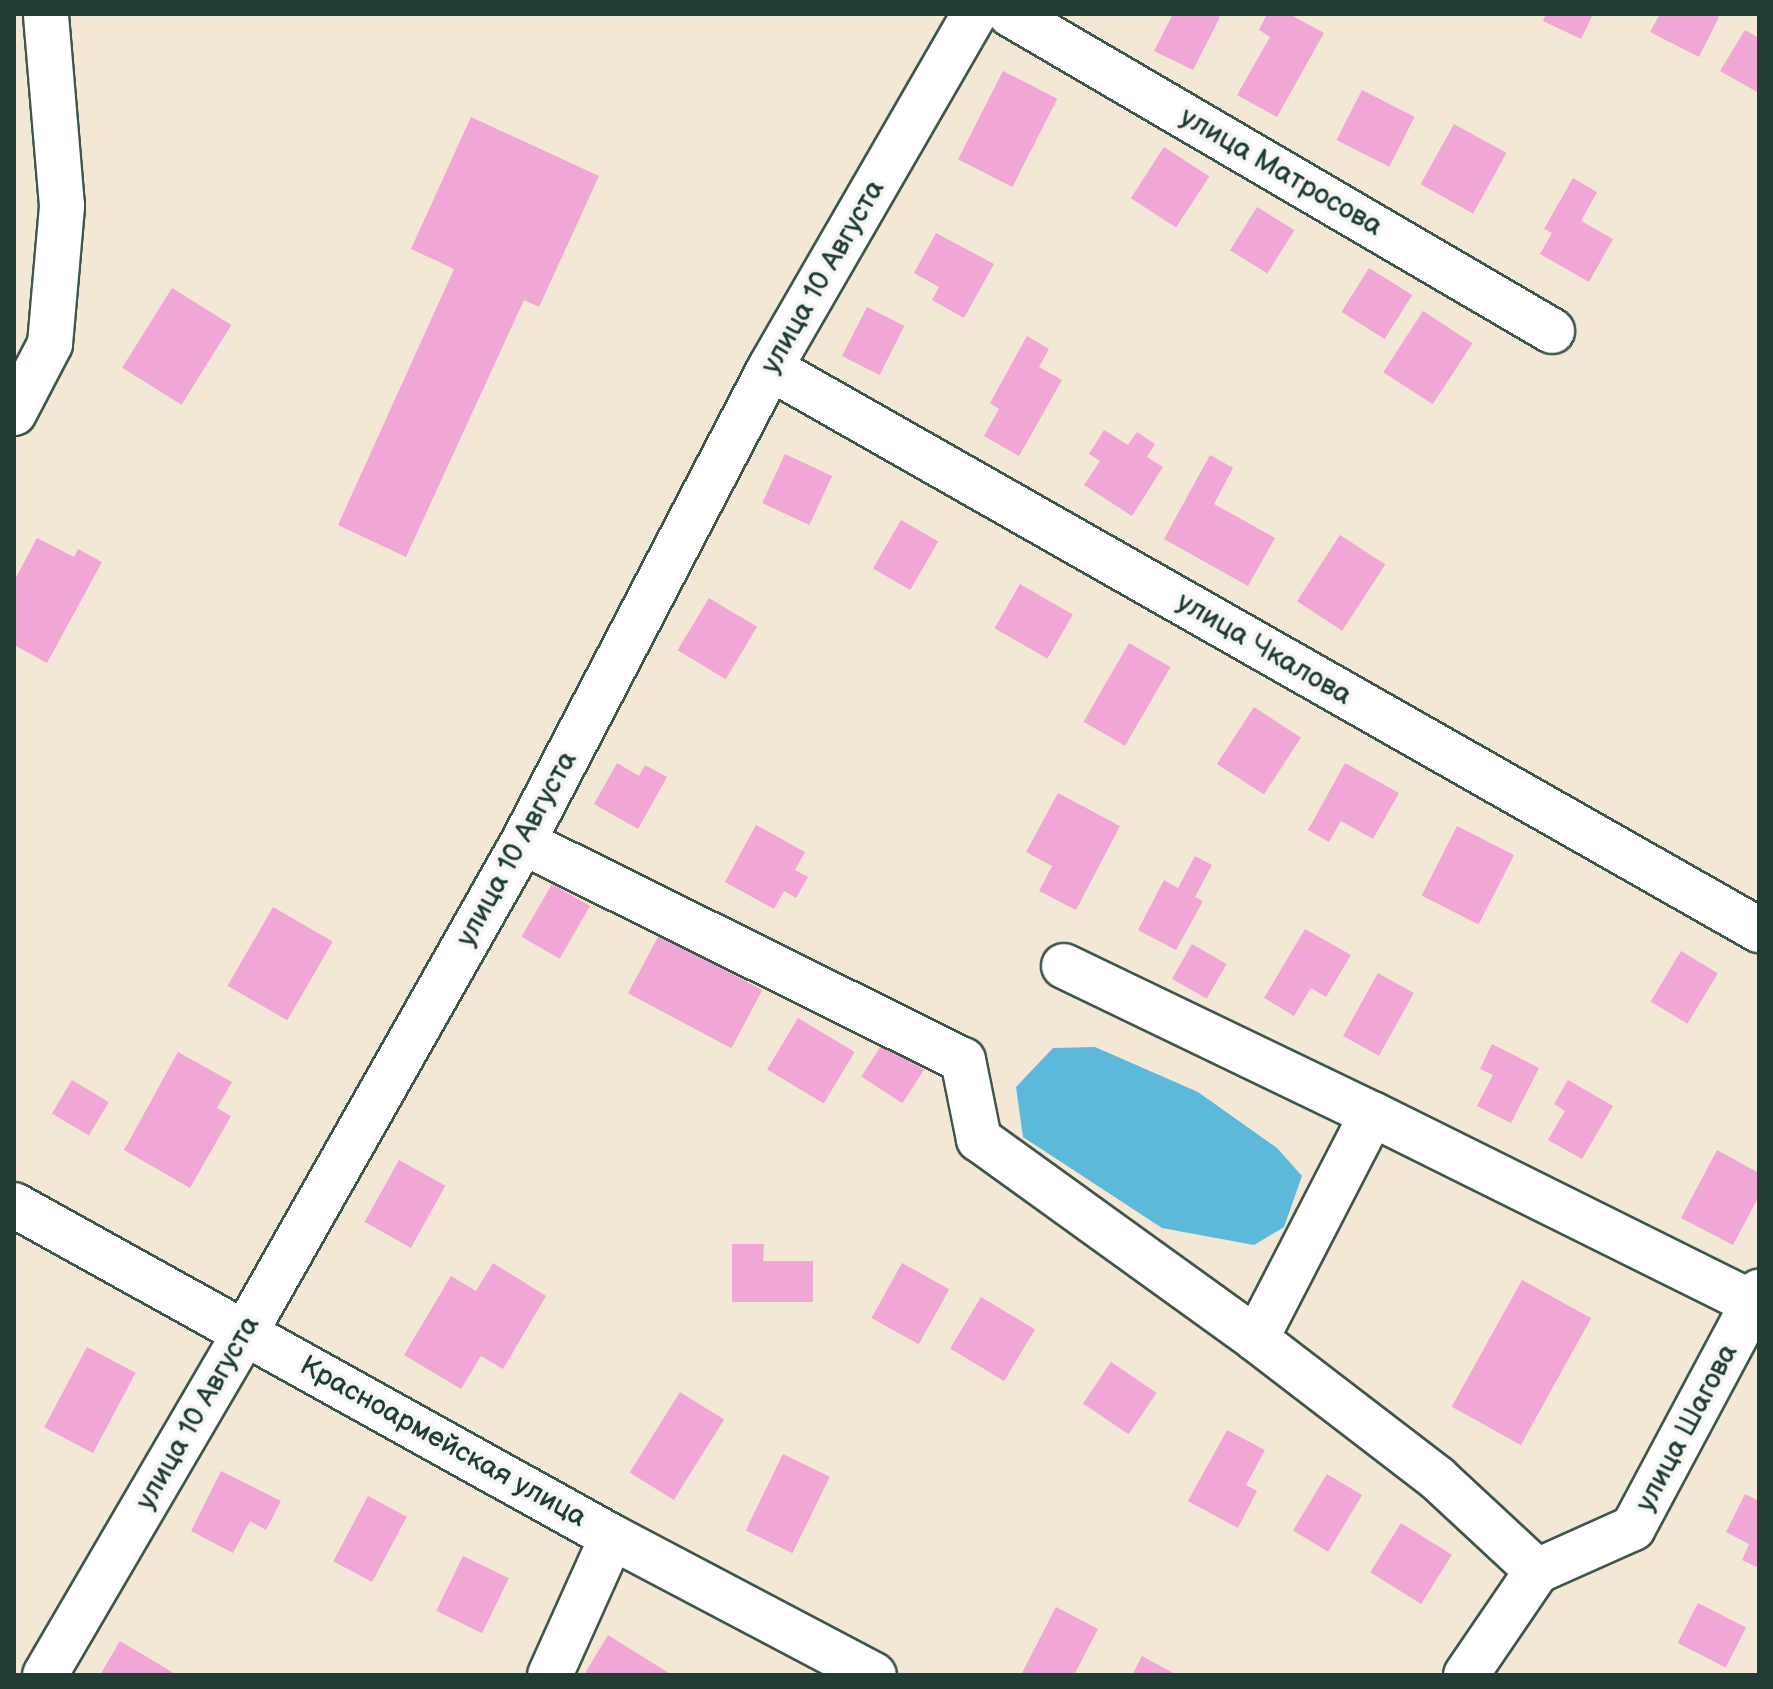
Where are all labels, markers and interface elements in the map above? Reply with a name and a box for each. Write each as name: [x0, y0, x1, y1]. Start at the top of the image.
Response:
street label: улица Матросова: [1174, 100, 1388, 244]
street label: улица 10 Августа: [754, 174, 892, 380]
street label: улица Чкалова: [1171, 585, 1357, 713]
street label: улица 10 Августа: [449, 745, 585, 953]
street label: улица 10 Августа: [129, 1310, 267, 1516]
street label: улица Шагова: [1629, 1339, 1745, 1517]
street label: Красноармейская улица: [294, 1349, 592, 1535]

